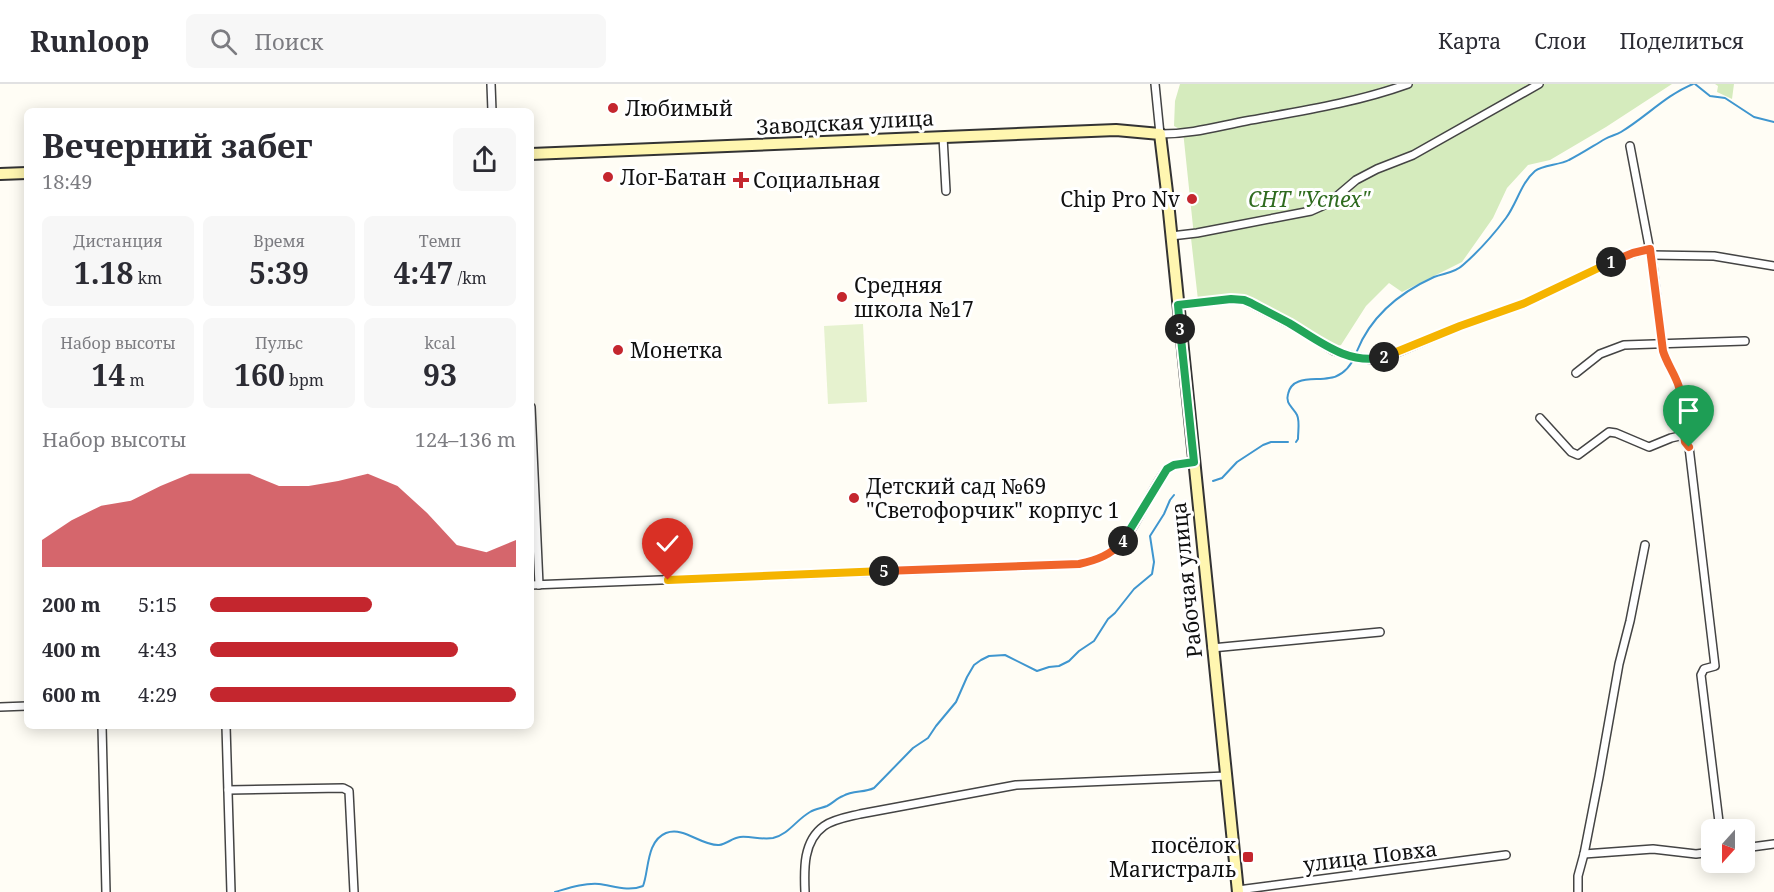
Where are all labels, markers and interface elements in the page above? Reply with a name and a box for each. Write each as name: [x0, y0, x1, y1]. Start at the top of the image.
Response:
search box: [186, 14, 606, 68]
text: Runloop: [30, 22, 150, 60]
icon: search: [207, 25, 240, 58]
text: Поиск: [255, 26, 323, 56]
text: Карта: [1438, 27, 1501, 55]
text: Слои: [1534, 27, 1586, 55]
text: Поделиться: [1619, 27, 1744, 55]
place label: Любимый: [625, 94, 733, 122]
marker: Любимый: [606, 101, 620, 115]
street label: Заводская улица: [755, 103, 935, 141]
text: Вечерний забег: [42, 123, 312, 168]
button: share: [453, 128, 516, 191]
place label: Лог-Батан: [620, 163, 726, 191]
place label: Социальная: [753, 166, 880, 194]
text: 18:49: [42, 168, 92, 195]
marker: Лог-Батан: [601, 170, 615, 184]
marker: Социальная: [734, 173, 748, 187]
place label: Chip Pro Nv: [1060, 185, 1181, 213]
park label: СНТ "Успех": [1248, 185, 1371, 213]
marker: Chip Pro Nv: [1185, 192, 1199, 206]
text: Дистанция: [73, 230, 163, 252]
text: Время: [253, 230, 305, 252]
text: Темп: [419, 230, 461, 252]
pin: 1: [1596, 247, 1626, 277]
text: 1: [1606, 251, 1616, 273]
text: 1.18: [74, 252, 134, 293]
text: 5:39: [249, 252, 309, 293]
text: 4:47: [393, 252, 453, 293]
text: km: [134, 267, 162, 289]
text: /km: [453, 267, 487, 289]
place label: Средняя школа №17: [854, 271, 974, 323]
marker: Средняя школа №17: [835, 290, 849, 304]
pin: 3: [1165, 314, 1195, 344]
text: 3: [1175, 318, 1185, 340]
text: Набор высоты: [60, 332, 176, 354]
text: Пульс: [255, 332, 303, 354]
text: kcal: [425, 332, 455, 354]
place label: Монетка: [630, 336, 723, 364]
pin: 2: [1369, 342, 1399, 372]
marker: Монетка: [611, 343, 625, 357]
text: 2: [1379, 346, 1389, 368]
text: 14: [91, 354, 125, 395]
text: 160: [234, 354, 285, 395]
text: 93: [423, 354, 457, 395]
text: m: [125, 369, 145, 391]
text: bpm: [285, 369, 324, 391]
pin: [1663, 385, 1714, 447]
icon: arrive: [1672, 394, 1705, 427]
text: Набор высоты: [42, 426, 186, 453]
text: 124–136 m: [415, 426, 516, 453]
place label: Детский сад №69 "Светофорчик" корпус 1: [866, 472, 1119, 524]
marker: Детский сад №69 "Светофорчик" корпус 1: [847, 491, 861, 505]
street label: Рабочая улица: [1164, 501, 1208, 659]
pin: [642, 518, 693, 580]
pin: 4: [1108, 526, 1138, 556]
icon: check: [651, 527, 684, 560]
text: 4: [1118, 530, 1128, 552]
pin: 5: [869, 556, 899, 586]
text: 5: [879, 560, 889, 582]
text: 200 m: [42, 591, 101, 618]
text: 5:15: [138, 591, 177, 618]
text: 400 m: [42, 636, 101, 663]
text: 4:43: [138, 636, 177, 663]
text: 600 m: [42, 681, 101, 708]
text: 4:29: [138, 681, 177, 708]
north arrow: [1701, 819, 1755, 873]
map controls: [1701, 819, 1755, 873]
place label: посёлок Магистраль: [1109, 831, 1237, 883]
street label: улица Повха: [1301, 834, 1439, 878]
marker: посёлок Магистраль: [1241, 850, 1255, 864]

